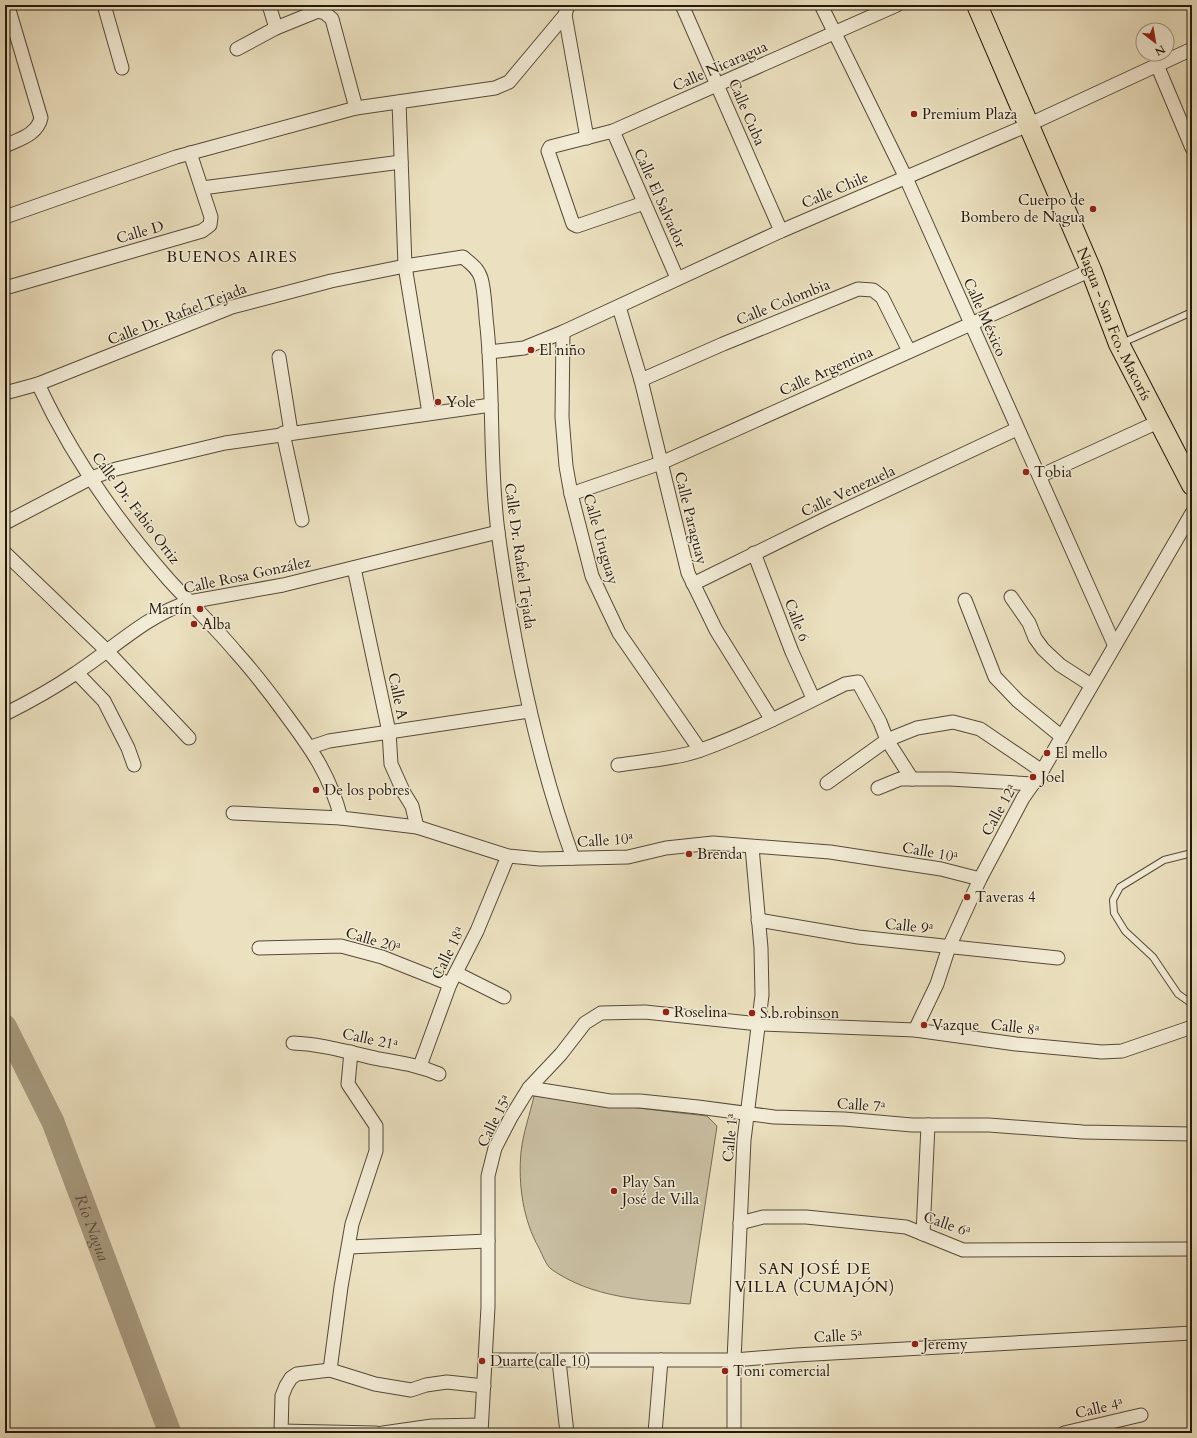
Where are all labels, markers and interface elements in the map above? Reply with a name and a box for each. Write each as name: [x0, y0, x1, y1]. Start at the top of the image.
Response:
north arrow: [1135, 22, 1175, 62]
street label: Calle Nicaragua: [669, 36, 771, 96]
text: N: [1152, 41, 1168, 59]
street label: Calle Cuba: [724, 76, 770, 149]
place label: Premium Plaza: [922, 104, 1018, 124]
marker: Premium Plaza: [909, 109, 919, 119]
street label: Calle El Salvador: [629, 145, 691, 251]
street label: Calle Chile: [798, 167, 872, 213]
place label: Cuerpo de Bombero de Nagua: [960, 190, 1086, 227]
marker: Cuerpo de Bombero de Nagua: [1088, 204, 1098, 214]
street label: Calle D: [114, 216, 166, 248]
street label: Nagua - San Fco. Macorís: [1072, 244, 1156, 404]
district label: BUENOS AIRES: [166, 246, 298, 268]
street label: Calle Colombia: [733, 274, 833, 330]
street label: Calle México: [959, 275, 1011, 359]
street label: Calle Dr. Rafael Tejada: [105, 278, 250, 350]
place label: El niño: [539, 340, 585, 360]
street label: Calle Argentina: [776, 341, 876, 401]
marker: El niño: [526, 345, 536, 355]
place label: Yole: [446, 392, 476, 412]
marker: Yole: [433, 397, 443, 407]
street label: Calle Dr. Fabio Ortiz: [87, 448, 185, 568]
street label: Calle Venezuela: [798, 460, 899, 522]
place label: Tobia: [1034, 462, 1072, 482]
marker: Tobia: [1021, 467, 1031, 477]
street label: Calle Paraguay: [670, 470, 712, 566]
street label: Calle Dr. Rafael Tejada: [500, 482, 540, 631]
street label: Calle Uruguay: [579, 491, 624, 587]
street label: Calle Rosa González: [182, 552, 313, 598]
street label: Calle 6: [780, 596, 814, 644]
place label: Martín: [148, 599, 192, 619]
marker: Martín: [195, 604, 205, 614]
place label: Alba: [202, 614, 232, 634]
marker: Alba: [189, 619, 199, 629]
street label: Calle A: [383, 671, 413, 721]
place label: El mello: [1055, 743, 1107, 763]
marker: El mello: [1042, 748, 1052, 758]
place label: Joel: [1039, 767, 1065, 787]
marker: Joel: [1028, 772, 1038, 782]
place label: De los pobres: [324, 780, 409, 800]
street label: Calle 12ª: [977, 780, 1022, 839]
marker: De los pobres: [311, 785, 321, 795]
street label: Calle 10ª: [576, 828, 634, 852]
street label: Calle 10ª: [901, 837, 960, 867]
place label: Brenda: [697, 844, 743, 864]
marker: Brenda: [684, 849, 694, 859]
place label: Taveras 4: [975, 887, 1036, 907]
marker: Taveras 4: [962, 892, 972, 902]
street label: Calle 9ª: [884, 914, 935, 939]
street label: Calle 20ª: [343, 923, 403, 958]
street label: Calle 18ª: [427, 923, 470, 983]
place label: Roselina: [674, 1002, 728, 1022]
place label: S.b.robinson: [760, 1003, 840, 1023]
marker: Roselina: [661, 1007, 671, 1017]
marker: S.b.robinson: [747, 1008, 757, 1018]
street label: Calle 8ª: [990, 1014, 1041, 1040]
place label: Vazque: [932, 1015, 979, 1035]
marker: Vazque: [919, 1020, 929, 1030]
street label: Calle 21ª: [340, 1023, 400, 1055]
street label: Calle 15ª: [472, 1091, 516, 1151]
street label: Calle 7ª: [836, 1093, 887, 1117]
street label: Calle 1ª: [718, 1112, 743, 1163]
place label: Play San José de Villa: [620, 1172, 700, 1209]
marker: Play San José de Villa: [609, 1186, 619, 1196]
water label: Río Nagua: [69, 1191, 114, 1264]
street label: Calle 6ª: [921, 1207, 974, 1242]
district label: SAN JOSÉ DE VILLA (CUMAJÓN): [735, 1258, 895, 1298]
street label: Calle 5ª: [813, 1325, 863, 1347]
place label: Jeremy: [921, 1334, 968, 1354]
marker: Jeremy: [910, 1339, 920, 1349]
place label: Duarte(calle 10): [490, 1351, 591, 1371]
marker: Duarte(calle 10): [477, 1356, 487, 1366]
place label: Toni comercial: [733, 1361, 830, 1381]
marker: Toni comercial: [720, 1366, 730, 1376]
street label: Calle 4ª: [1073, 1393, 1125, 1423]

